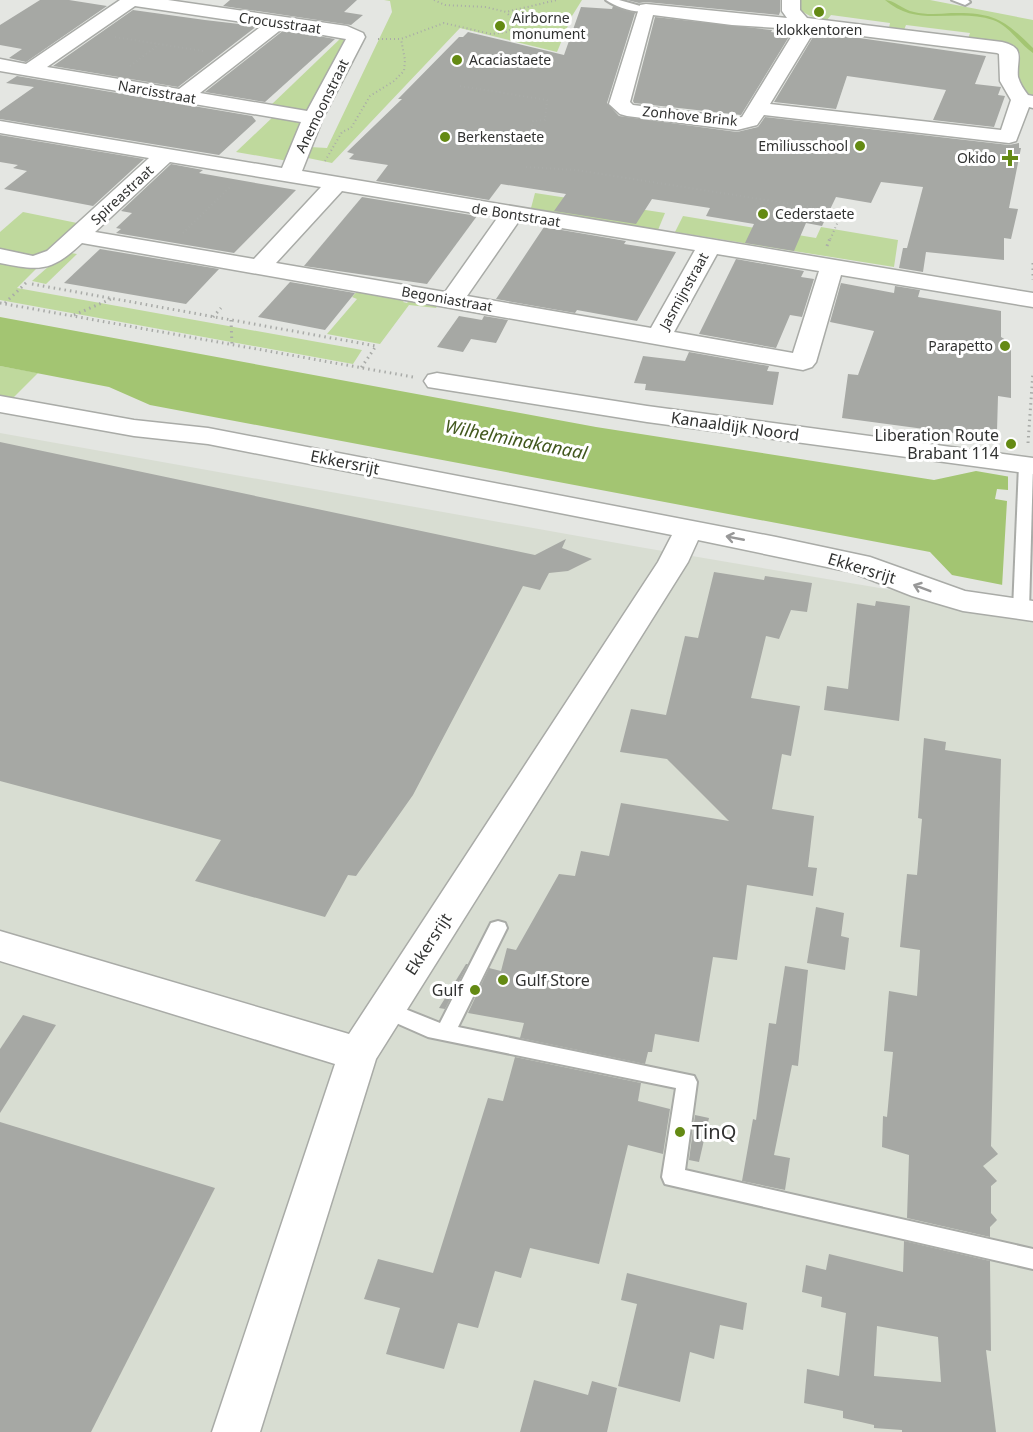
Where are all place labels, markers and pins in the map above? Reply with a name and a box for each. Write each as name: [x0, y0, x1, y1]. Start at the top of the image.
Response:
marker: klokkentoren: [812, 5, 826, 19]
place label: Airborne monument: [512, 8, 586, 43]
marker: Airborne monument: [493, 19, 507, 33]
place label: klokkentoren: [776, 20, 862, 39]
place label: Acaciastaete: [469, 50, 551, 69]
marker: Acaciastaete: [450, 53, 464, 67]
place label: Berkenstaete: [457, 127, 544, 146]
marker: Berkenstaete: [438, 130, 452, 144]
place label: Emiliusschool: [758, 136, 848, 155]
marker: Emiliusschool: [853, 139, 867, 153]
place label: Okido: [957, 148, 996, 167]
marker: Okido: [1001, 149, 1019, 167]
place label: Cederstaete: [775, 204, 855, 223]
marker: Cederstaete: [756, 207, 770, 221]
place label: Parapetto: [928, 336, 993, 355]
marker: Parapetto: [998, 339, 1012, 353]
place label: Liberation Route Brabant 114: [874, 424, 999, 464]
marker: Liberation Route Brabant 114: [1004, 437, 1018, 451]
place label: Gulf Store: [515, 969, 590, 991]
marker: Gulf Store: [496, 973, 510, 987]
place label: Gulf: [432, 979, 464, 1001]
marker: Gulf: [468, 983, 482, 997]
place label: TinQ: [692, 1118, 736, 1145]
marker: TinQ: [673, 1125, 687, 1139]

